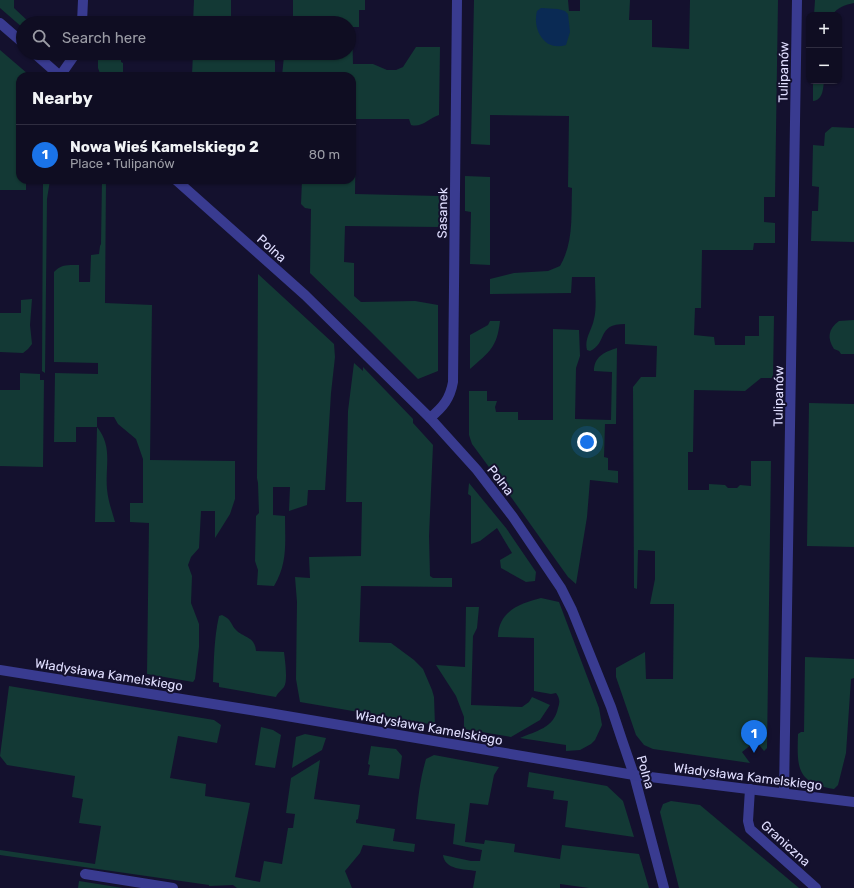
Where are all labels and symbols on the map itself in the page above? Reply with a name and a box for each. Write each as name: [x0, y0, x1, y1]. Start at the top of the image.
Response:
street label: Tulipanów: [775, 41, 792, 103]
street label: Sasanek: [435, 187, 450, 239]
street label: Polna: [254, 231, 289, 265]
street label: Tulipanów: [770, 365, 787, 427]
your location: [577, 432, 597, 452]
street label: Polna: [484, 462, 517, 498]
street label: Władysława Kamelskiego: [34, 655, 184, 695]
street label: Władysława Kamelskiego: [354, 707, 504, 749]
pin: 1: [741, 720, 767, 753]
street label: Polna: [634, 754, 657, 791]
street label: Władysława Kamelskiego: [673, 760, 823, 794]
street label: Graniczna: [758, 817, 813, 869]

